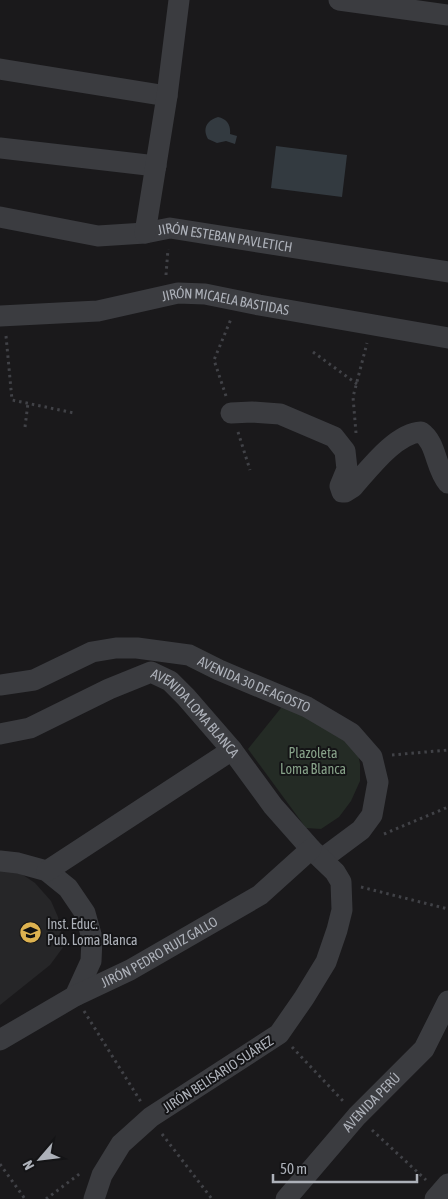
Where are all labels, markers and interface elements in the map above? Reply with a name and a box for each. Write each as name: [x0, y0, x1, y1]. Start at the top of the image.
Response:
street label: JIRÓN ESTEBAN PAVLETICH: [156, 220, 293, 255]
street label: JIRÓN MICAELA BASTIDAS: [160, 285, 290, 318]
street label: AVENIDA 30 DE AGOSTO: [195, 653, 313, 716]
street label: AVENIDA LOMA BLANCA: [149, 665, 243, 761]
park label: Plazoleta Loma Blanca: [280, 745, 346, 777]
street label: JIRÓN PEDRO RUIZ GALLO: [98, 913, 220, 991]
place label: Inst. Educ. Pub. Loma Blanca: [47, 916, 138, 948]
school or university icon: Inst. Educ. Pub. Loma Blanca: [19, 920, 43, 944]
street label: JIRÓN BELISARIO SUÁREZ: [160, 1032, 276, 1116]
street label: AVENIDA PERÚ: [339, 1069, 404, 1135]
north arrow: [15, 1134, 65, 1184]
scale bar: [273, 1152, 417, 1184]
text: N: [20, 1158, 38, 1173]
text: 50 m: [280, 1160, 307, 1177]

